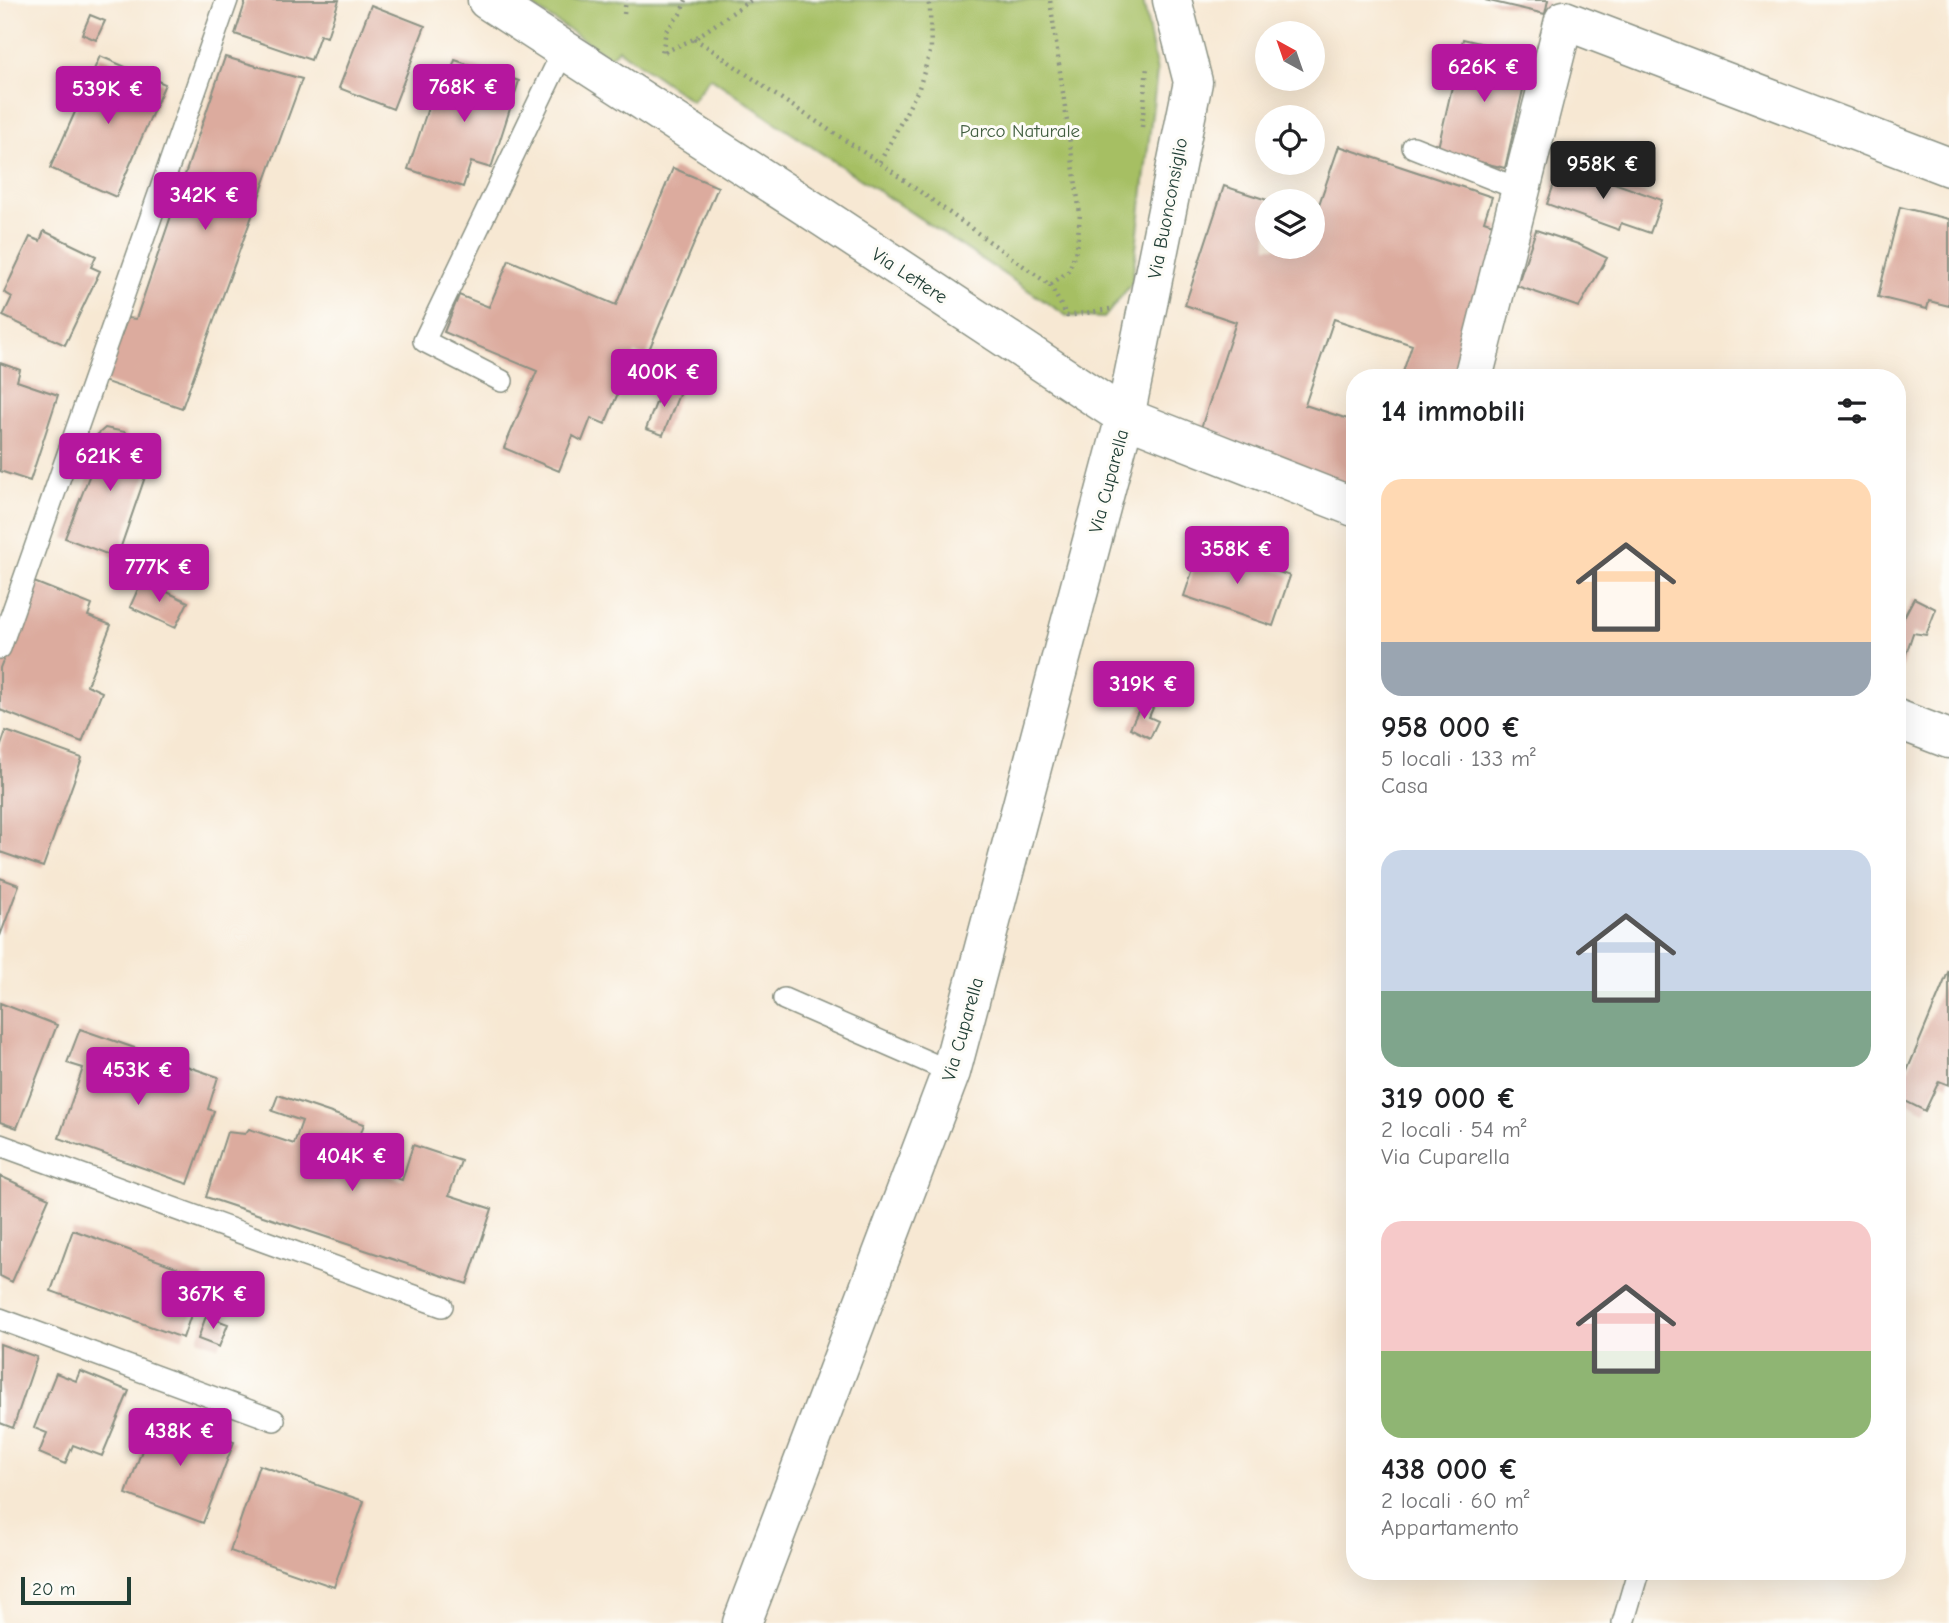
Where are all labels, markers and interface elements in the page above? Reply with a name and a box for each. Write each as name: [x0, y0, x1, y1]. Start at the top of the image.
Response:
north arrow: [1255, 21, 1325, 91]
map controls: [1255, 21, 1325, 259]
pin: 626K €: [1427, 44, 1541, 104]
text: 626K €: [1448, 53, 1520, 80]
pin: 768K €: [407, 64, 521, 124]
pin: 539K €: [51, 66, 165, 126]
text: 768K €: [429, 73, 499, 100]
text: 539K €: [72, 75, 144, 102]
button: locate: [1255, 105, 1325, 175]
park label: Parco Naturale: [960, 120, 1080, 142]
street label: Via Buonconsiglio: [1144, 136, 1192, 281]
pin: 958K €: [1546, 142, 1660, 201]
text: 958K €: [1566, 150, 1640, 177]
pin: 342K €: [148, 173, 262, 232]
text: 342K €: [170, 181, 240, 208]
button: layers: [1255, 189, 1325, 259]
street label: Via Lettere: [867, 243, 951, 308]
pin: 400K €: [607, 350, 721, 409]
text: 400K €: [627, 358, 701, 385]
icon: filters: [1833, 392, 1871, 430]
text: 14 immobili: [1381, 394, 1525, 429]
street label: Via Cuparella: [1085, 427, 1133, 536]
pin: 621K €: [53, 434, 167, 493]
text: 621K €: [75, 442, 145, 469]
icon: home: [1563, 524, 1689, 650]
pin: 358K €: [1180, 526, 1294, 586]
text: 358K €: [1201, 535, 1273, 562]
pin: 777K €: [102, 544, 216, 604]
text: 777K €: [125, 553, 193, 580]
pin: 319K €: [1087, 662, 1201, 721]
text: 319K €: [1109, 670, 1179, 697]
text: 958 000 €: [1381, 710, 1522, 745]
text: 5 locali · 133 m²: [1381, 745, 1536, 772]
text: Casa: [1381, 772, 1428, 799]
icon: home: [1563, 895, 1689, 1021]
street label: Via Cuparella: [938, 975, 988, 1084]
pin: 453K €: [81, 1048, 195, 1107]
text: 453K €: [102, 1056, 174, 1083]
text: 319 000 €: [1381, 1081, 1517, 1116]
text: 2 locali · 54 m²: [1381, 1116, 1527, 1143]
pin: 404K €: [295, 1134, 409, 1193]
text: 404K €: [316, 1142, 388, 1169]
text: Via Cuparella: [1381, 1143, 1510, 1170]
icon: home: [1563, 1266, 1689, 1392]
pin: 367K €: [156, 1272, 270, 1331]
text: 367K €: [178, 1280, 248, 1307]
pin: 438K €: [123, 1408, 237, 1468]
text: 438K €: [145, 1417, 215, 1444]
text: 438 000 €: [1381, 1452, 1519, 1487]
text: 2 locali · 60 m²: [1381, 1487, 1529, 1514]
text: Appartamento: [1381, 1514, 1519, 1541]
scale bar: [21, 1574, 131, 1606]
text: 20 m: [32, 1578, 76, 1600]

